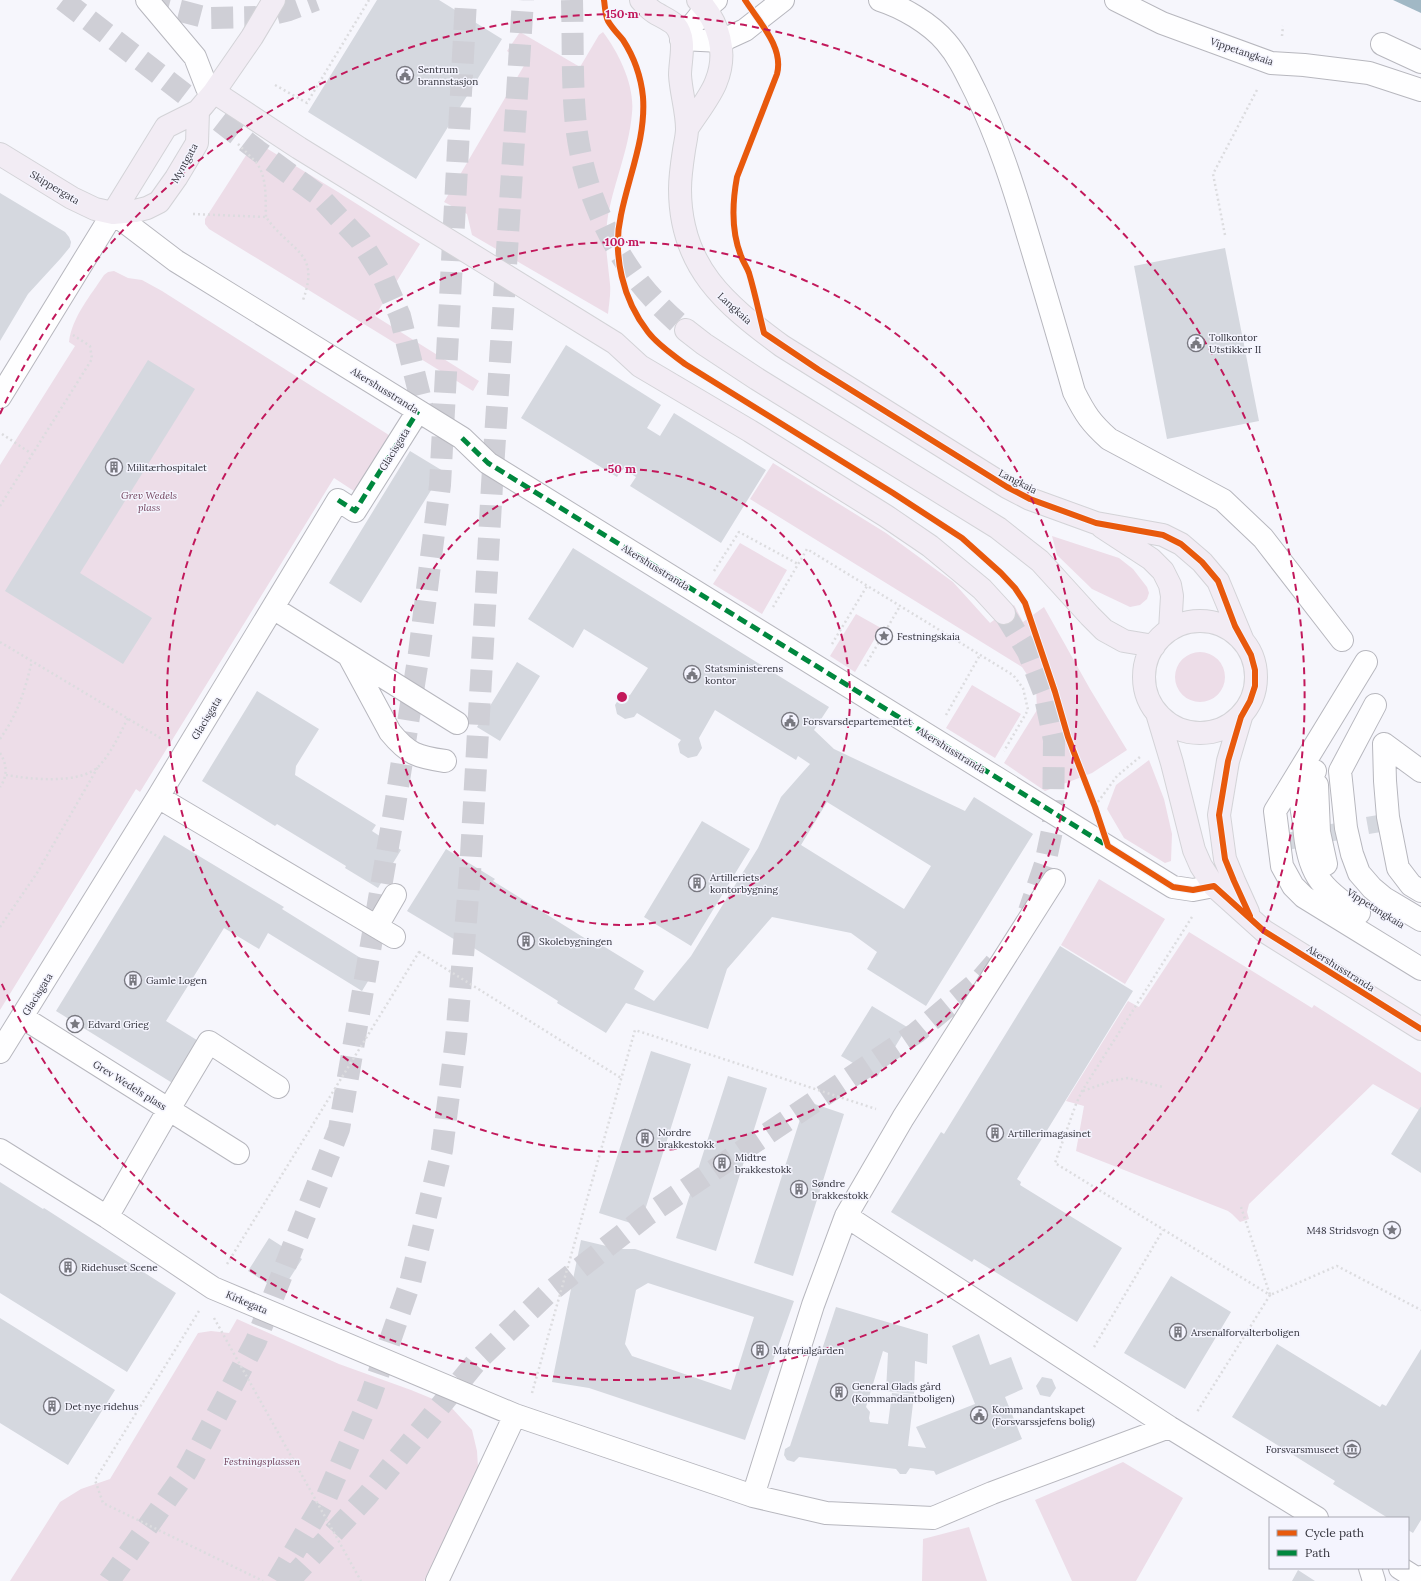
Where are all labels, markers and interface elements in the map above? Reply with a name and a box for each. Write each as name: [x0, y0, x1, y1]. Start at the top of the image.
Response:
text: 150 m: [605, 6, 639, 21]
street label: Vippetangkaia: [1208, 34, 1275, 68]
place label: Sentrum brannstasjon: [418, 63, 478, 88]
public building icon: Sentrum brannstasjon: [395, 65, 415, 85]
street label: Myntgata: [168, 141, 201, 186]
street label: Skippergata: [28, 168, 82, 207]
text: 100 m: [605, 234, 639, 249]
street label: Langkaia: [715, 290, 754, 327]
place label: Tollkontor Utstikker II: [1209, 331, 1261, 356]
public building icon: Tollkontor Utstikker II: [1186, 333, 1206, 353]
street label: Akershusstranda: [348, 364, 421, 417]
street label: Glacisgata: [376, 426, 413, 473]
building icon: Militærhospitalet: [104, 457, 124, 477]
place label: Militærhospitalet: [127, 461, 207, 474]
text: 50 m: [608, 461, 636, 476]
street label: Langkaia: [996, 466, 1039, 497]
park label: Grev Wedels plass: [121, 489, 177, 514]
street label: Akershusstranda: [619, 541, 692, 594]
place icon: Festningskaia: [874, 626, 894, 646]
place label: Festningskaia: [897, 630, 960, 643]
place label: Statsministerens kontor: [705, 662, 783, 687]
public building icon: Statsministerens kontor: [682, 664, 702, 684]
centre of rings: [615, 690, 629, 704]
street label: Glacisgata: [189, 694, 224, 742]
public building icon: Forsvarsdepartementet: [780, 711, 800, 731]
place label: Forsvarsdepartementet: [803, 715, 912, 728]
street label: Akershusstranda: [915, 724, 988, 777]
place label: Artilleriets kontorbygning: [709, 871, 779, 896]
building icon: Artilleriets kontorbygning: [687, 873, 707, 893]
street label: Vippetangkaia: [1344, 885, 1407, 931]
building icon: Skolebygningen: [516, 931, 536, 951]
place label: Skolebygningen: [539, 935, 612, 948]
street label: Akershusstranda: [1304, 942, 1377, 995]
building icon: Gamle Logen: [123, 970, 143, 990]
street label: Glacisgata: [19, 971, 56, 1018]
place label: Gamle Logen: [146, 974, 207, 987]
place icon: Edvard Grieg: [65, 1014, 85, 1034]
place label: Edvard Grieg: [88, 1018, 149, 1031]
street label: Grev Wedels plass: [91, 1058, 169, 1113]
building icon: Artillerimagasinet: [985, 1123, 1005, 1143]
place label: Nordre brakkestokk: [658, 1126, 715, 1151]
place label: Artillerimagasinet: [1007, 1127, 1091, 1140]
building icon: Nordre brakkestokk: [635, 1128, 655, 1148]
place label: Midtre brakkestokk: [735, 1151, 792, 1176]
building icon: Midtre brakkestokk: [712, 1153, 732, 1173]
place label: Søndre brakkestokk: [812, 1177, 869, 1202]
building icon: Søndre brakkestokk: [789, 1179, 809, 1199]
place icon: M48 Stridsvogn: [1382, 1220, 1402, 1240]
place label: M48 Stridsvogn: [1306, 1224, 1379, 1237]
building icon: Ridehuset Scene: [58, 1257, 78, 1277]
place label: Ridehuset Scene: [81, 1261, 158, 1274]
street label: Kirkegata: [224, 1288, 270, 1317]
building icon: Arsenalforvalterboligen: [1168, 1322, 1188, 1342]
place label: Arsenalforvalterboligen: [1190, 1326, 1300, 1339]
building icon: Materialgården: [750, 1340, 770, 1360]
place label: Materialgården: [773, 1344, 844, 1357]
place label: General Glads gård (Kommandantboligen): [852, 1380, 955, 1405]
building icon: General Glads gård (Kommandantboligen): [829, 1382, 849, 1402]
building icon: Det nye ridehus: [42, 1396, 62, 1416]
place label: Det nye ridehus: [65, 1400, 139, 1413]
place label: Kommandantskapet (Forsvarssjefens bolig): [992, 1403, 1095, 1428]
public building icon: Kommandantskapet (Forsvarssjefens bolig): [969, 1405, 989, 1425]
museum icon: Forsvarsmuseet: [1342, 1439, 1362, 1459]
place label: Forsvarsmuseet: [1266, 1443, 1339, 1456]
park label: Festningsplassen: [224, 1455, 301, 1468]
legend: [1269, 1517, 1409, 1569]
text: Cycle path: [1305, 1525, 1364, 1540]
text: Path: [1305, 1545, 1330, 1560]

